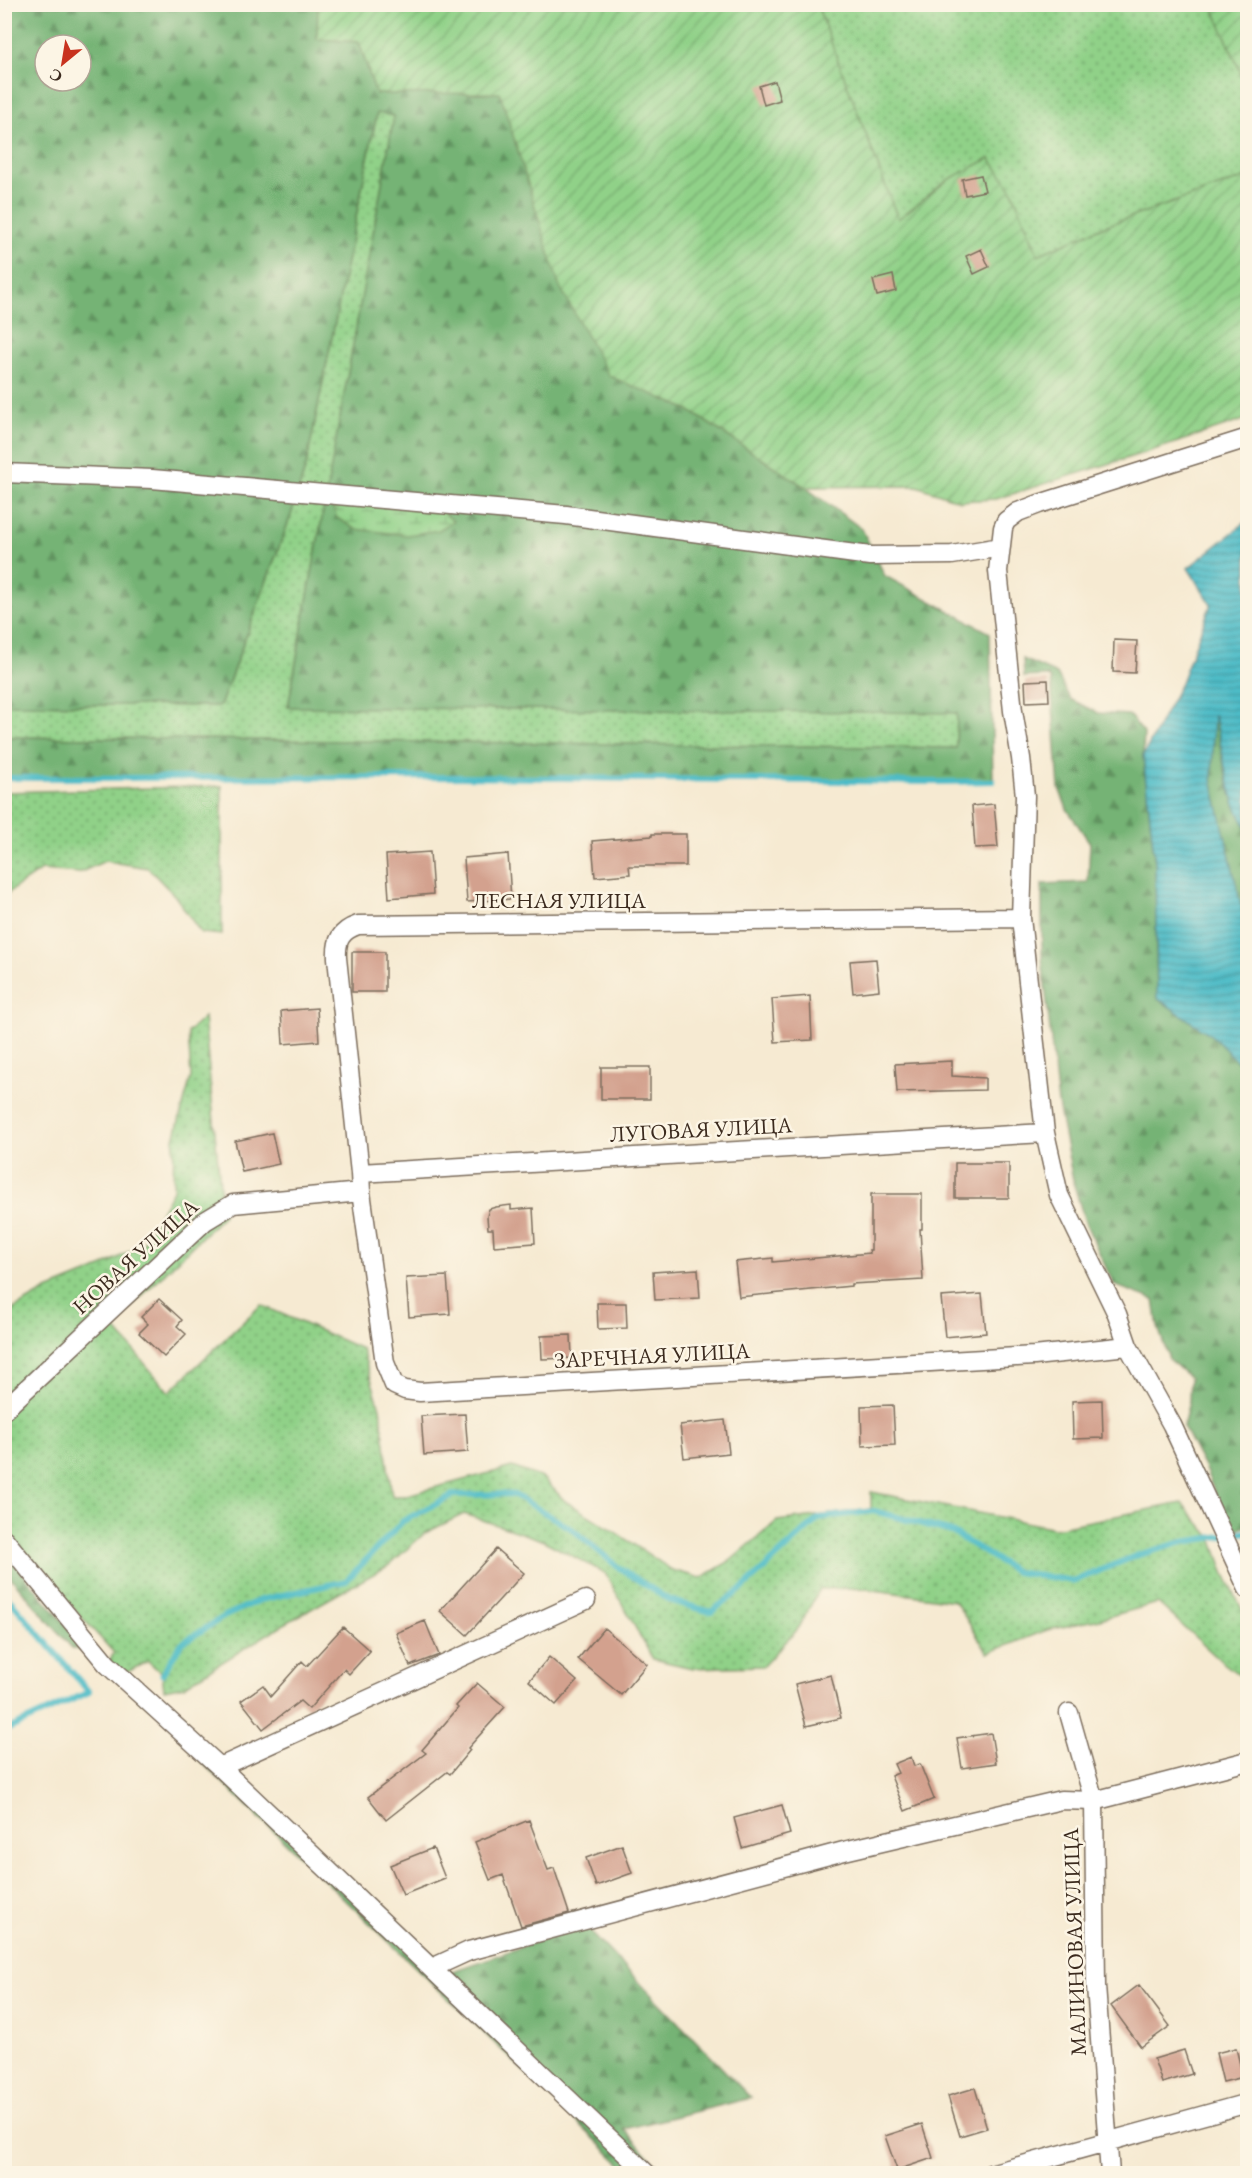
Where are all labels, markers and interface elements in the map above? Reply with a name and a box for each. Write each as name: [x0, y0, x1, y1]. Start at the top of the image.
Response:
north arrow: [33, 33, 93, 93]
text: С: [46, 64, 66, 87]
street label: ЛЕСНАЯ УЛИЦА: [472, 886, 647, 915]
street label: ЛУГОВАЯ УЛИЦА: [609, 1110, 794, 1149]
street label: НОВАЯ УЛИЦА: [66, 1192, 205, 1321]
street label: ЗАРЕЧНАЯ УЛИЦА: [553, 1336, 752, 1375]
street label: МАЛИНОВАЯ УЛИЦА: [1056, 1827, 1093, 2057]

